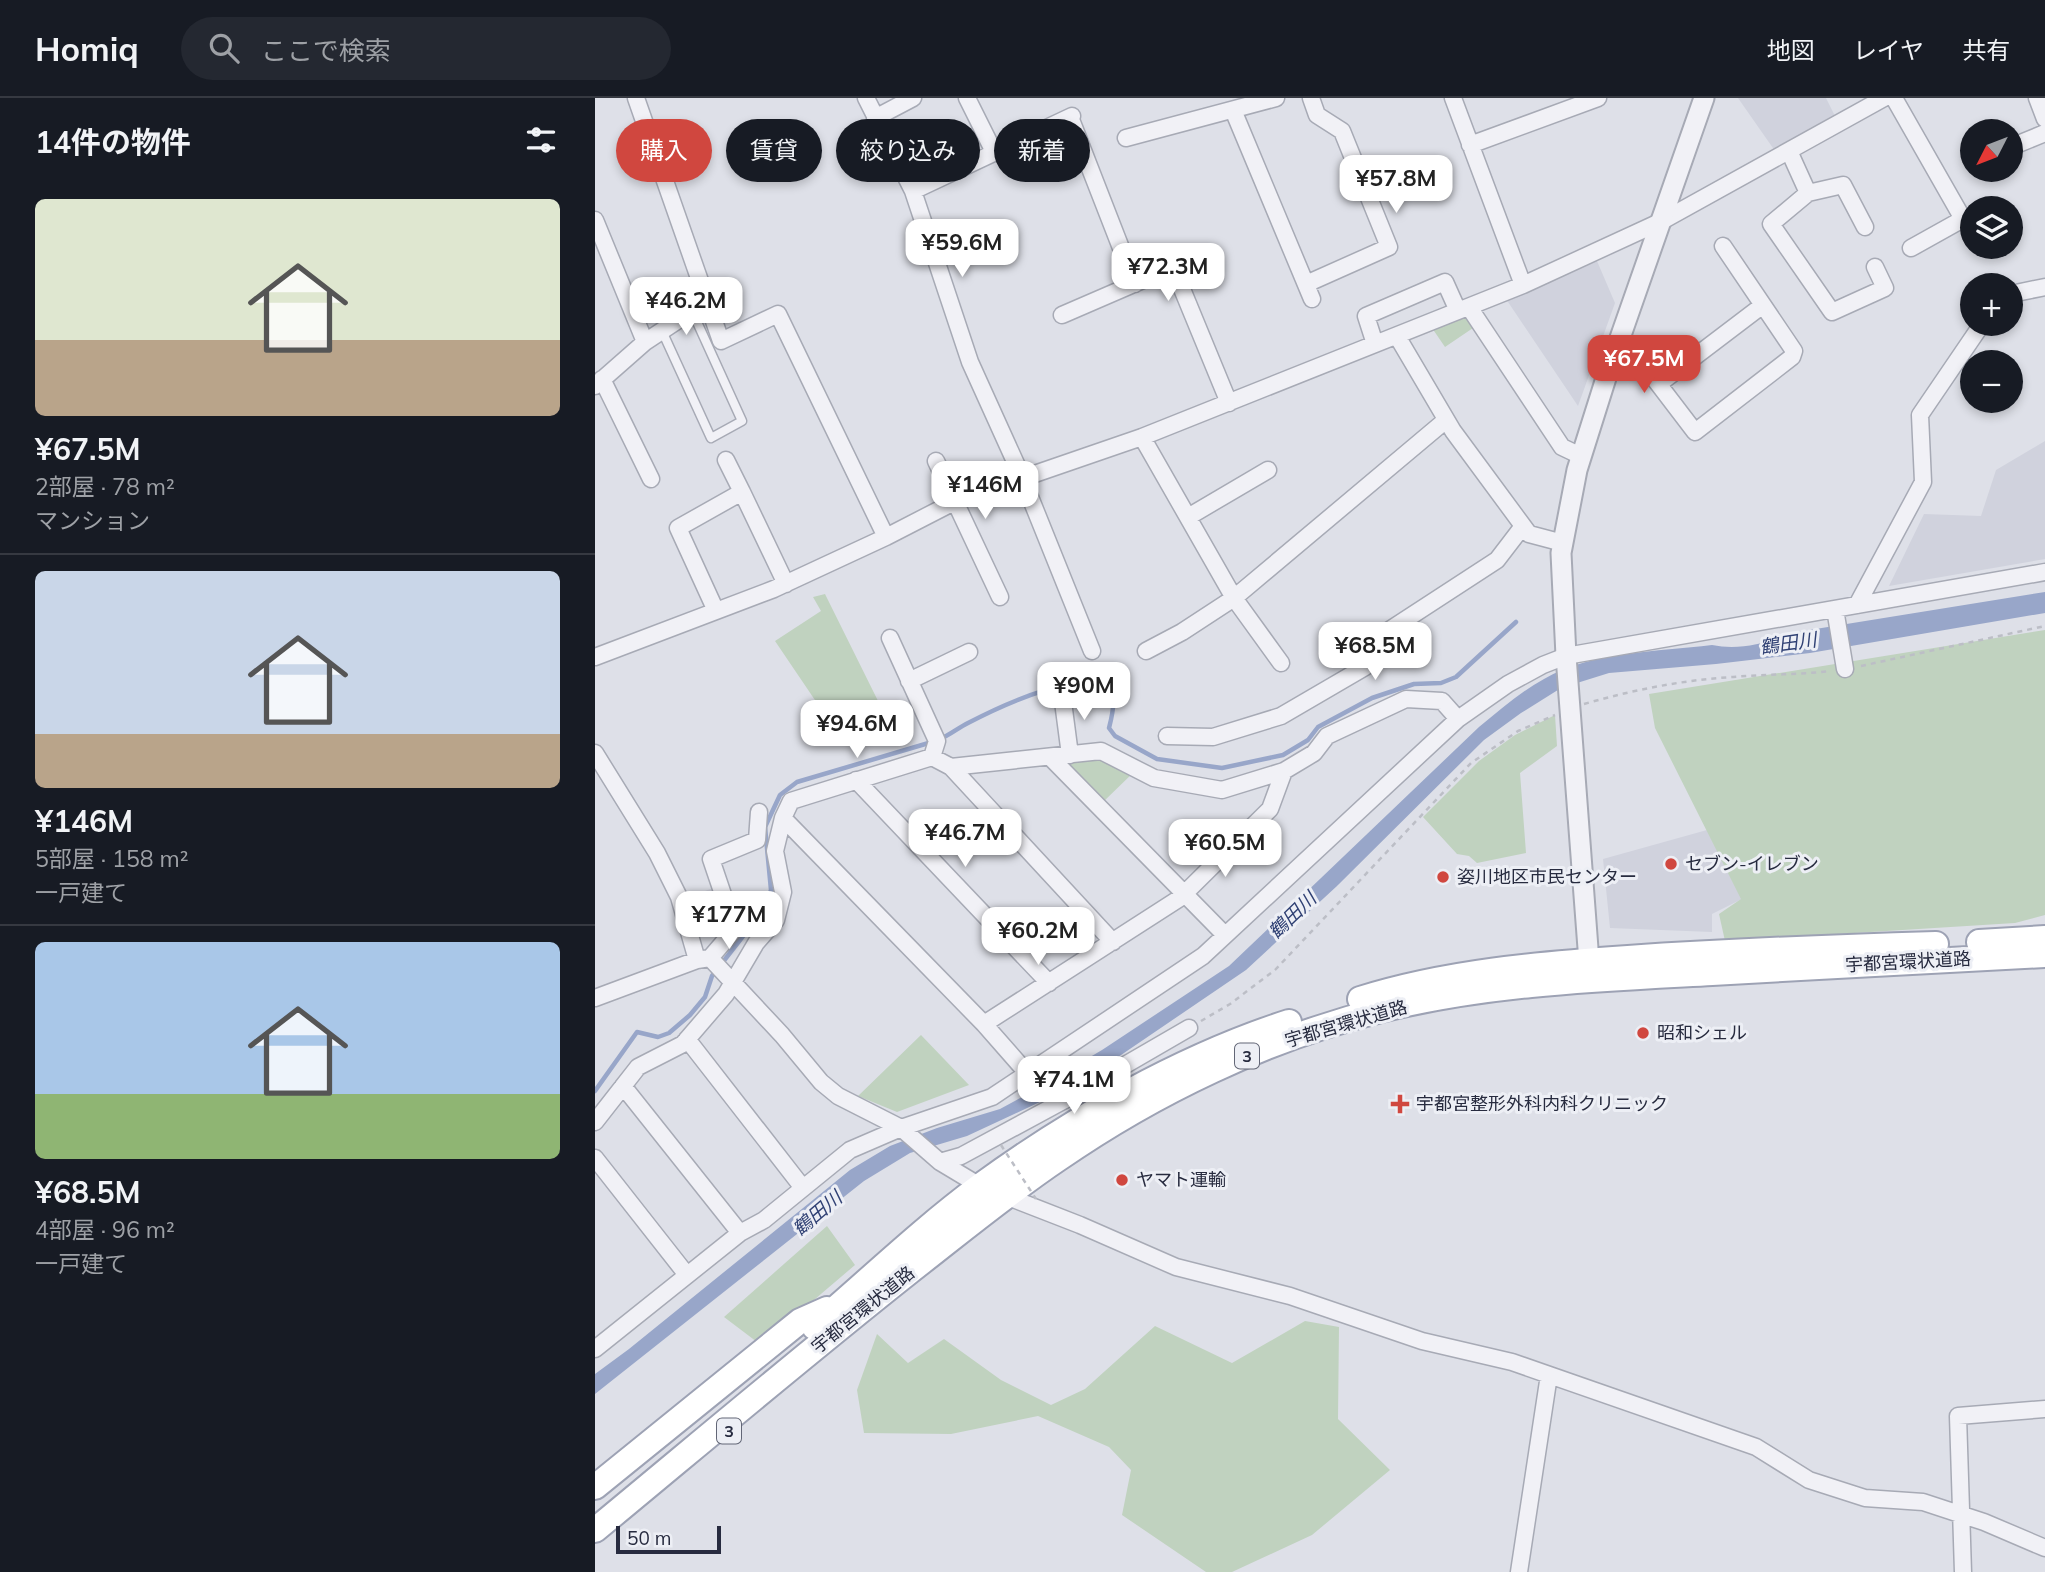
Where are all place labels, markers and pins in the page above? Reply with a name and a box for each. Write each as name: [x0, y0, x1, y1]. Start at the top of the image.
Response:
pin: ¥57.8M: [1339, 156, 1453, 215]
pin: ¥59.6M: [905, 220, 1019, 279]
pin: ¥72.3M: [1111, 244, 1225, 303]
pin: ¥46.2M: [629, 278, 743, 337]
pin: ¥67.5M: [1587, 336, 1701, 395]
pin: ¥146M: [936, 462, 1034, 521]
pin: ¥68.5M: [1318, 622, 1432, 682]
pin: ¥90M: [1043, 662, 1125, 722]
pin: ¥94.6M: [800, 700, 914, 760]
pin: ¥46.7M: [908, 810, 1022, 869]
pin: ¥60.5M: [1168, 820, 1282, 879]
place label: セブン-イレブン: [1685, 852, 1819, 875]
marker: セブン-イレブン: [1663, 856, 1679, 872]
place label: 姿川地区市民センター: [1457, 865, 1637, 888]
marker: 姿川地区市民センター: [1435, 869, 1451, 885]
pin: ¥177M: [680, 892, 778, 951]
pin: ¥60.2M: [981, 908, 1095, 967]
place label: 昭和シェル: [1657, 1021, 1747, 1044]
marker: 昭和シェル: [1635, 1025, 1651, 1041]
pin: ¥74.1M: [1017, 1056, 1131, 1116]
place label: 宇都宮整形外科内科クリニック: [1416, 1092, 1668, 1115]
marker: 宇都宮整形外科内科クリニック: [1390, 1094, 1410, 1114]
place label: ヤマト運輸: [1136, 1168, 1226, 1191]
marker: ヤマト運輸: [1114, 1172, 1130, 1188]

